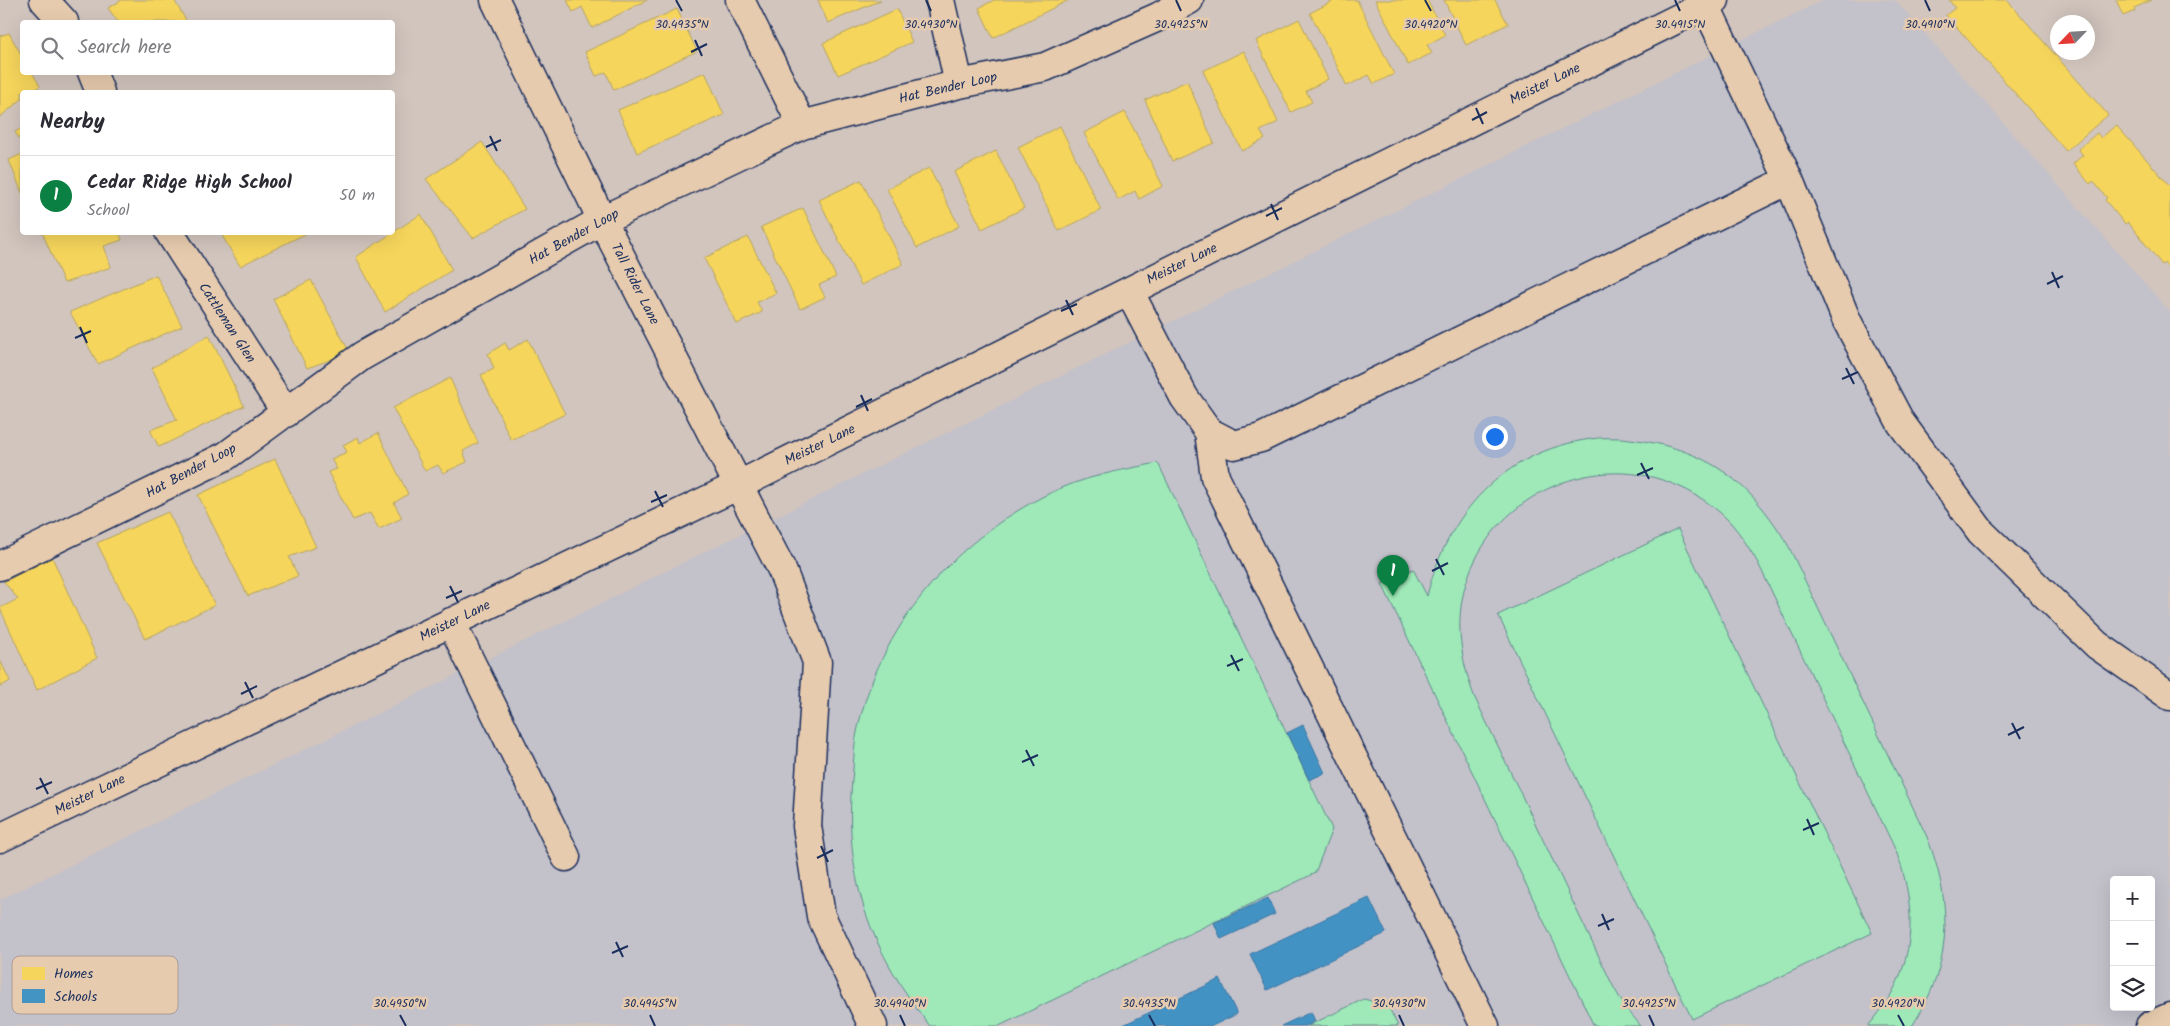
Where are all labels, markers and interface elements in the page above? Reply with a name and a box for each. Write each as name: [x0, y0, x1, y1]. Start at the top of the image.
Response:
text: 30.4935°N: [655, 15, 709, 34]
text: 30.4930°N: [904, 15, 958, 34]
text: 30.4925°N: [1154, 15, 1208, 34]
text: 30.4920°N: [1404, 15, 1458, 34]
text: 30.4915°N: [1655, 15, 1705, 34]
text: 30.4910°N: [1905, 15, 1955, 34]
north arrow: [2050, 15, 2095, 60]
search box: [20, 20, 395, 75]
text: Search here: [78, 33, 172, 63]
icon: search: [38, 34, 66, 62]
street label: Meister Lane: [1506, 57, 1585, 111]
street label: Hat Bender Loop: [897, 66, 1000, 110]
text: Nearby: [40, 106, 105, 139]
text: Cedar Ridge High School: [87, 168, 292, 198]
text: 1: [54, 183, 58, 208]
text: 50 m: [339, 183, 375, 208]
text: School: [87, 198, 130, 223]
street label: Hat Bender Loop: [525, 203, 623, 271]
street label: Meister Lane: [1143, 237, 1222, 291]
street label: Tall Rider Lane: [605, 239, 665, 330]
street label: Cattleman Glen: [193, 278, 261, 368]
street label: Meister Lane: [781, 418, 860, 472]
your location: [1482, 424, 1508, 450]
street label: Hat Bender Loop: [142, 438, 241, 504]
pin: 1: [1377, 555, 1409, 596]
street label: Meister Lane: [416, 594, 495, 648]
street label: Meister Lane: [51, 768, 130, 822]
map controls: [2110, 876, 2155, 1011]
button: +: [2110, 876, 2155, 921]
button: −: [2110, 921, 2155, 966]
legend: [12, 956, 178, 1014]
text: Homes: [54, 963, 93, 985]
button: layers: [2110, 966, 2155, 1011]
text: Schools: [54, 986, 97, 1008]
text: 30.4950°N: [374, 994, 426, 1013]
text: 30.4945°N: [623, 994, 677, 1013]
text: 30.4940°N: [874, 994, 926, 1013]
text: 30.4935°N: [1122, 994, 1176, 1013]
text: 30.4930°N: [1372, 994, 1426, 1013]
text: 30.4925°N: [1622, 994, 1676, 1013]
text: 30.4920°N: [1871, 994, 1925, 1013]

